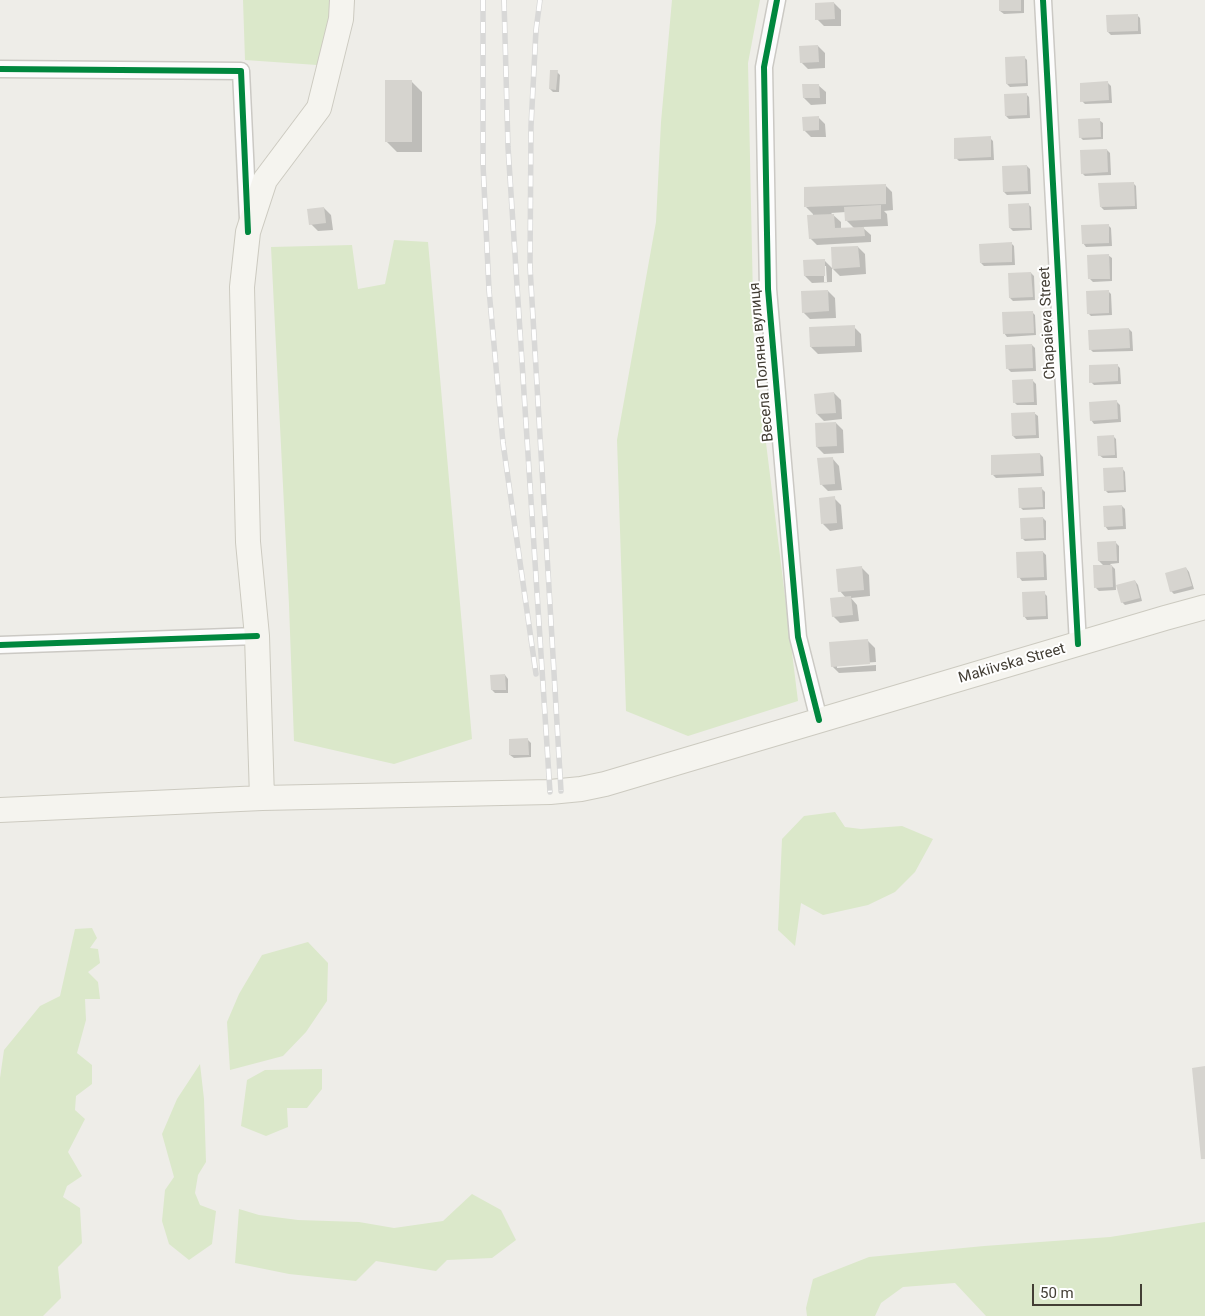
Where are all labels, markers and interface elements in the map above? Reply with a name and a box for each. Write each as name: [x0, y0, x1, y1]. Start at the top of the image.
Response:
street label: Chapaieva Street: [1036, 266, 1060, 380]
street label: Весела Поляна вулиця: [746, 281, 778, 443]
street label: Makiivska Street: [957, 640, 1067, 688]
scale bar: [1035, 1274, 1145, 1306]
text: 50 m: [1040, 1284, 1074, 1302]

